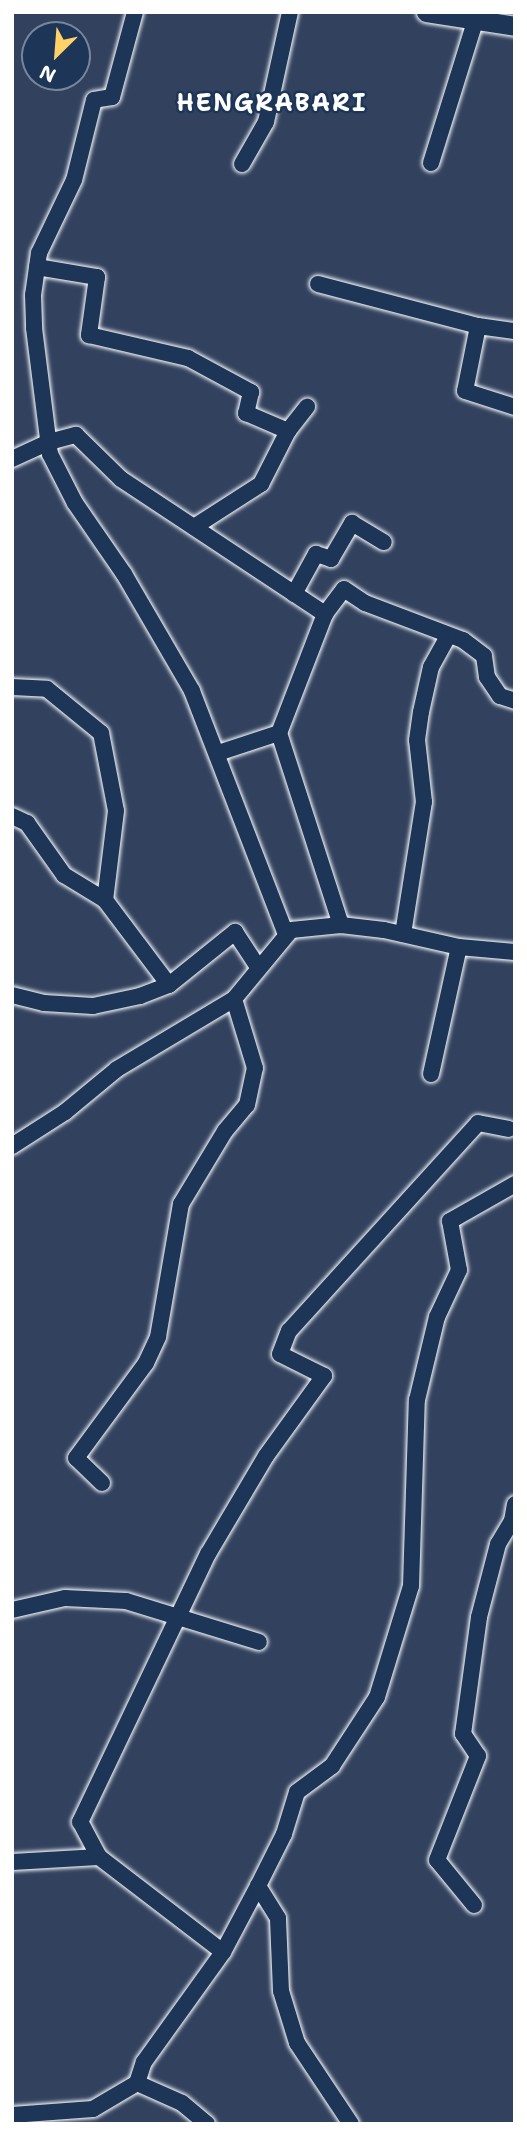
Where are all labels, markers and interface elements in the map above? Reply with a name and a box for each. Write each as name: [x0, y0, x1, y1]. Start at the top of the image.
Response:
north arrow: [21, 21, 91, 91]
text: N: [36, 59, 60, 88]
district label: HENGRABARI: [178, 90, 366, 118]

